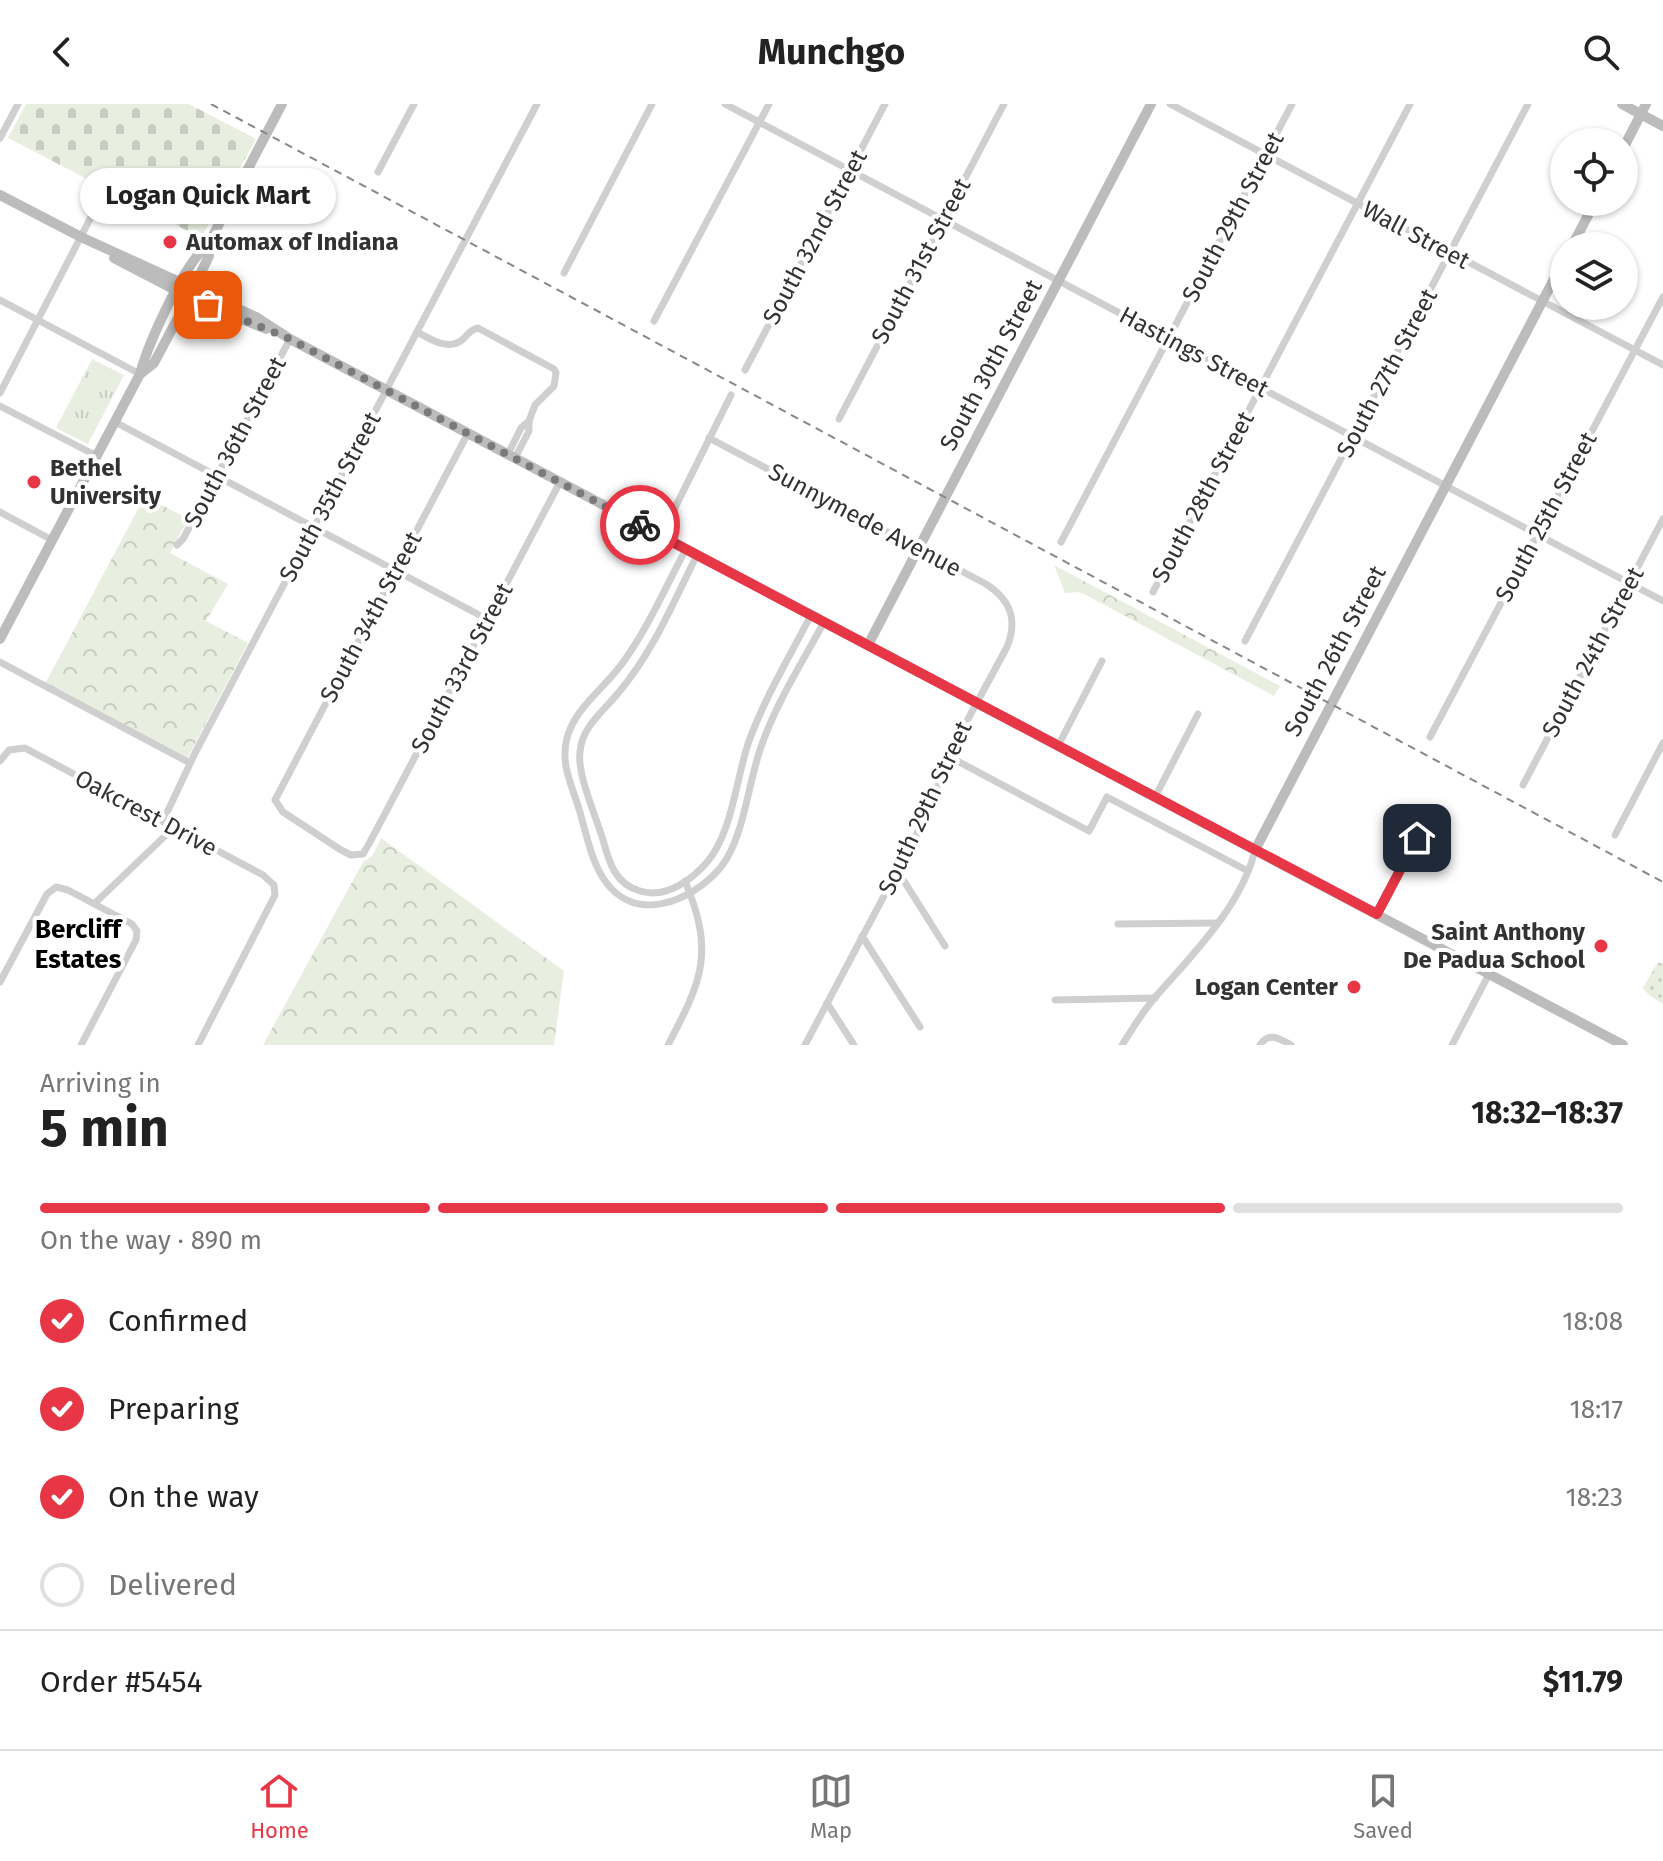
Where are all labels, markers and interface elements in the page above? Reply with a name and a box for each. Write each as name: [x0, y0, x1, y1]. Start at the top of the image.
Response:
icon: back: [40, 30, 84, 74]
text: Munchgo: [758, 30, 905, 74]
icon: search: [1579, 30, 1623, 74]
street label: South 29th Street: [1176, 127, 1290, 307]
map controls: [1550, 128, 1638, 320]
button: locate: [1550, 128, 1638, 216]
street label: South 32nd Street: [757, 145, 873, 329]
callout: Logan Quick Mart: [80, 169, 336, 225]
street label: South 31st Street: [866, 173, 977, 348]
text: Logan Quick Mart: [105, 180, 311, 211]
street label: Wall Street: [1358, 195, 1475, 275]
place label: Automax of Indiana: [185, 228, 399, 256]
button: layers: [1550, 232, 1638, 320]
marker: Automax of Indiana: [161, 233, 179, 251]
pin: [174, 271, 242, 339]
street label: South 30th Street: [934, 274, 1048, 455]
icon: bag: [186, 283, 230, 327]
street label: South 27th Street: [1331, 284, 1443, 462]
street label: Hastings Street: [1115, 301, 1274, 403]
street label: South 36th Street: [178, 352, 292, 532]
street label: South 28th Street: [1146, 406, 1260, 587]
street label: South 35th Street: [273, 407, 387, 587]
street label: South 25th Street: [1489, 427, 1603, 607]
place label: Bethel University: [50, 454, 161, 510]
street label: Sunnymede Avenue: [764, 457, 966, 583]
marker: Bethel University: [25, 473, 43, 491]
courier: [600, 485, 680, 565]
icon: bike: [618, 503, 662, 547]
street label: South 34th Street: [314, 527, 428, 707]
street label: South 26th Street: [1278, 561, 1392, 741]
street label: South 24th Street: [1536, 562, 1650, 742]
street label: South 33rd Street: [405, 578, 519, 758]
street label: South 29th Street: [872, 716, 978, 899]
street label: Oakcrest Drive: [70, 764, 222, 862]
pin: [1383, 804, 1451, 872]
icon: home: [1395, 816, 1439, 860]
district label: Bercliff Estates: [35, 914, 124, 975]
place label: Saint Anthony De Padua School: [1403, 918, 1586, 974]
marker: Saint Anthony De Padua School: [1592, 937, 1610, 955]
place label: Logan Center: [1195, 973, 1338, 1001]
marker: Logan Center: [1345, 978, 1363, 996]
text: Arriving in: [40, 1068, 161, 1099]
text: 18:32–18:37: [1471, 1095, 1623, 1131]
text: 5 min: [40, 1097, 169, 1160]
text: On the way · 890 m: [40, 1225, 262, 1256]
icon: check: [40, 1299, 84, 1343]
text: Confirmed: [108, 1303, 248, 1339]
text: 18:08: [1562, 1306, 1623, 1337]
icon: check: [40, 1387, 84, 1431]
text: Preparing: [108, 1391, 239, 1427]
text: 18:17: [1569, 1394, 1623, 1425]
icon: check: [40, 1475, 84, 1519]
text: On the way: [108, 1479, 259, 1515]
text: 18:23: [1565, 1482, 1623, 1513]
text: Delivered: [108, 1567, 237, 1603]
text: Order #5454: [40, 1664, 202, 1700]
text: $11.79: [1543, 1664, 1623, 1700]
tab: Home: [250, 1769, 309, 1844]
tab: Map: [809, 1769, 853, 1844]
tab: Saved: [1353, 1769, 1413, 1844]

